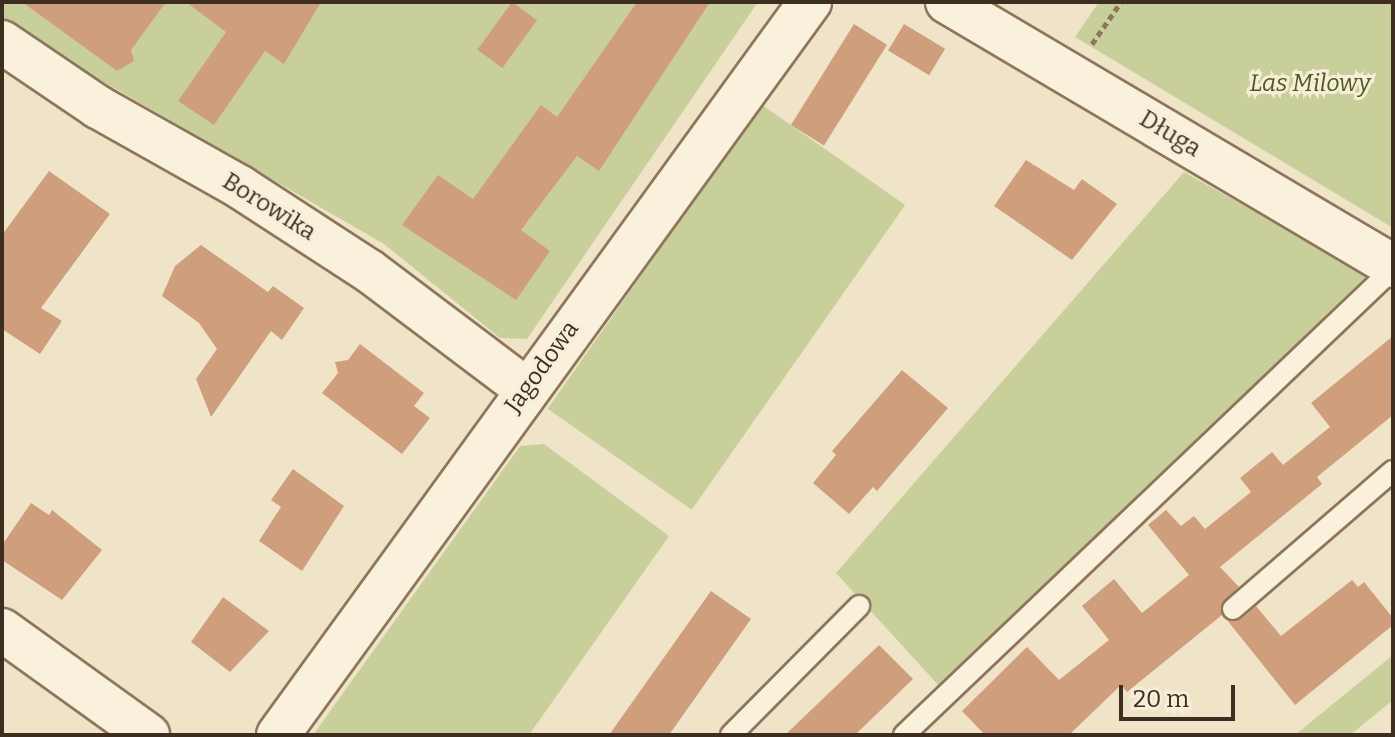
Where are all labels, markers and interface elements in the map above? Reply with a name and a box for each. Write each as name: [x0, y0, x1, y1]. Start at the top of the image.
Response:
park label: Las Milowy: [1250, 70, 1370, 98]
street label: Długa: [1134, 105, 1206, 163]
street label: Borowika: [217, 167, 321, 247]
street label: Jagodowa: [499, 315, 585, 419]
scale bar: [1123, 669, 1239, 719]
text: 20 m: [1133, 685, 1189, 713]

